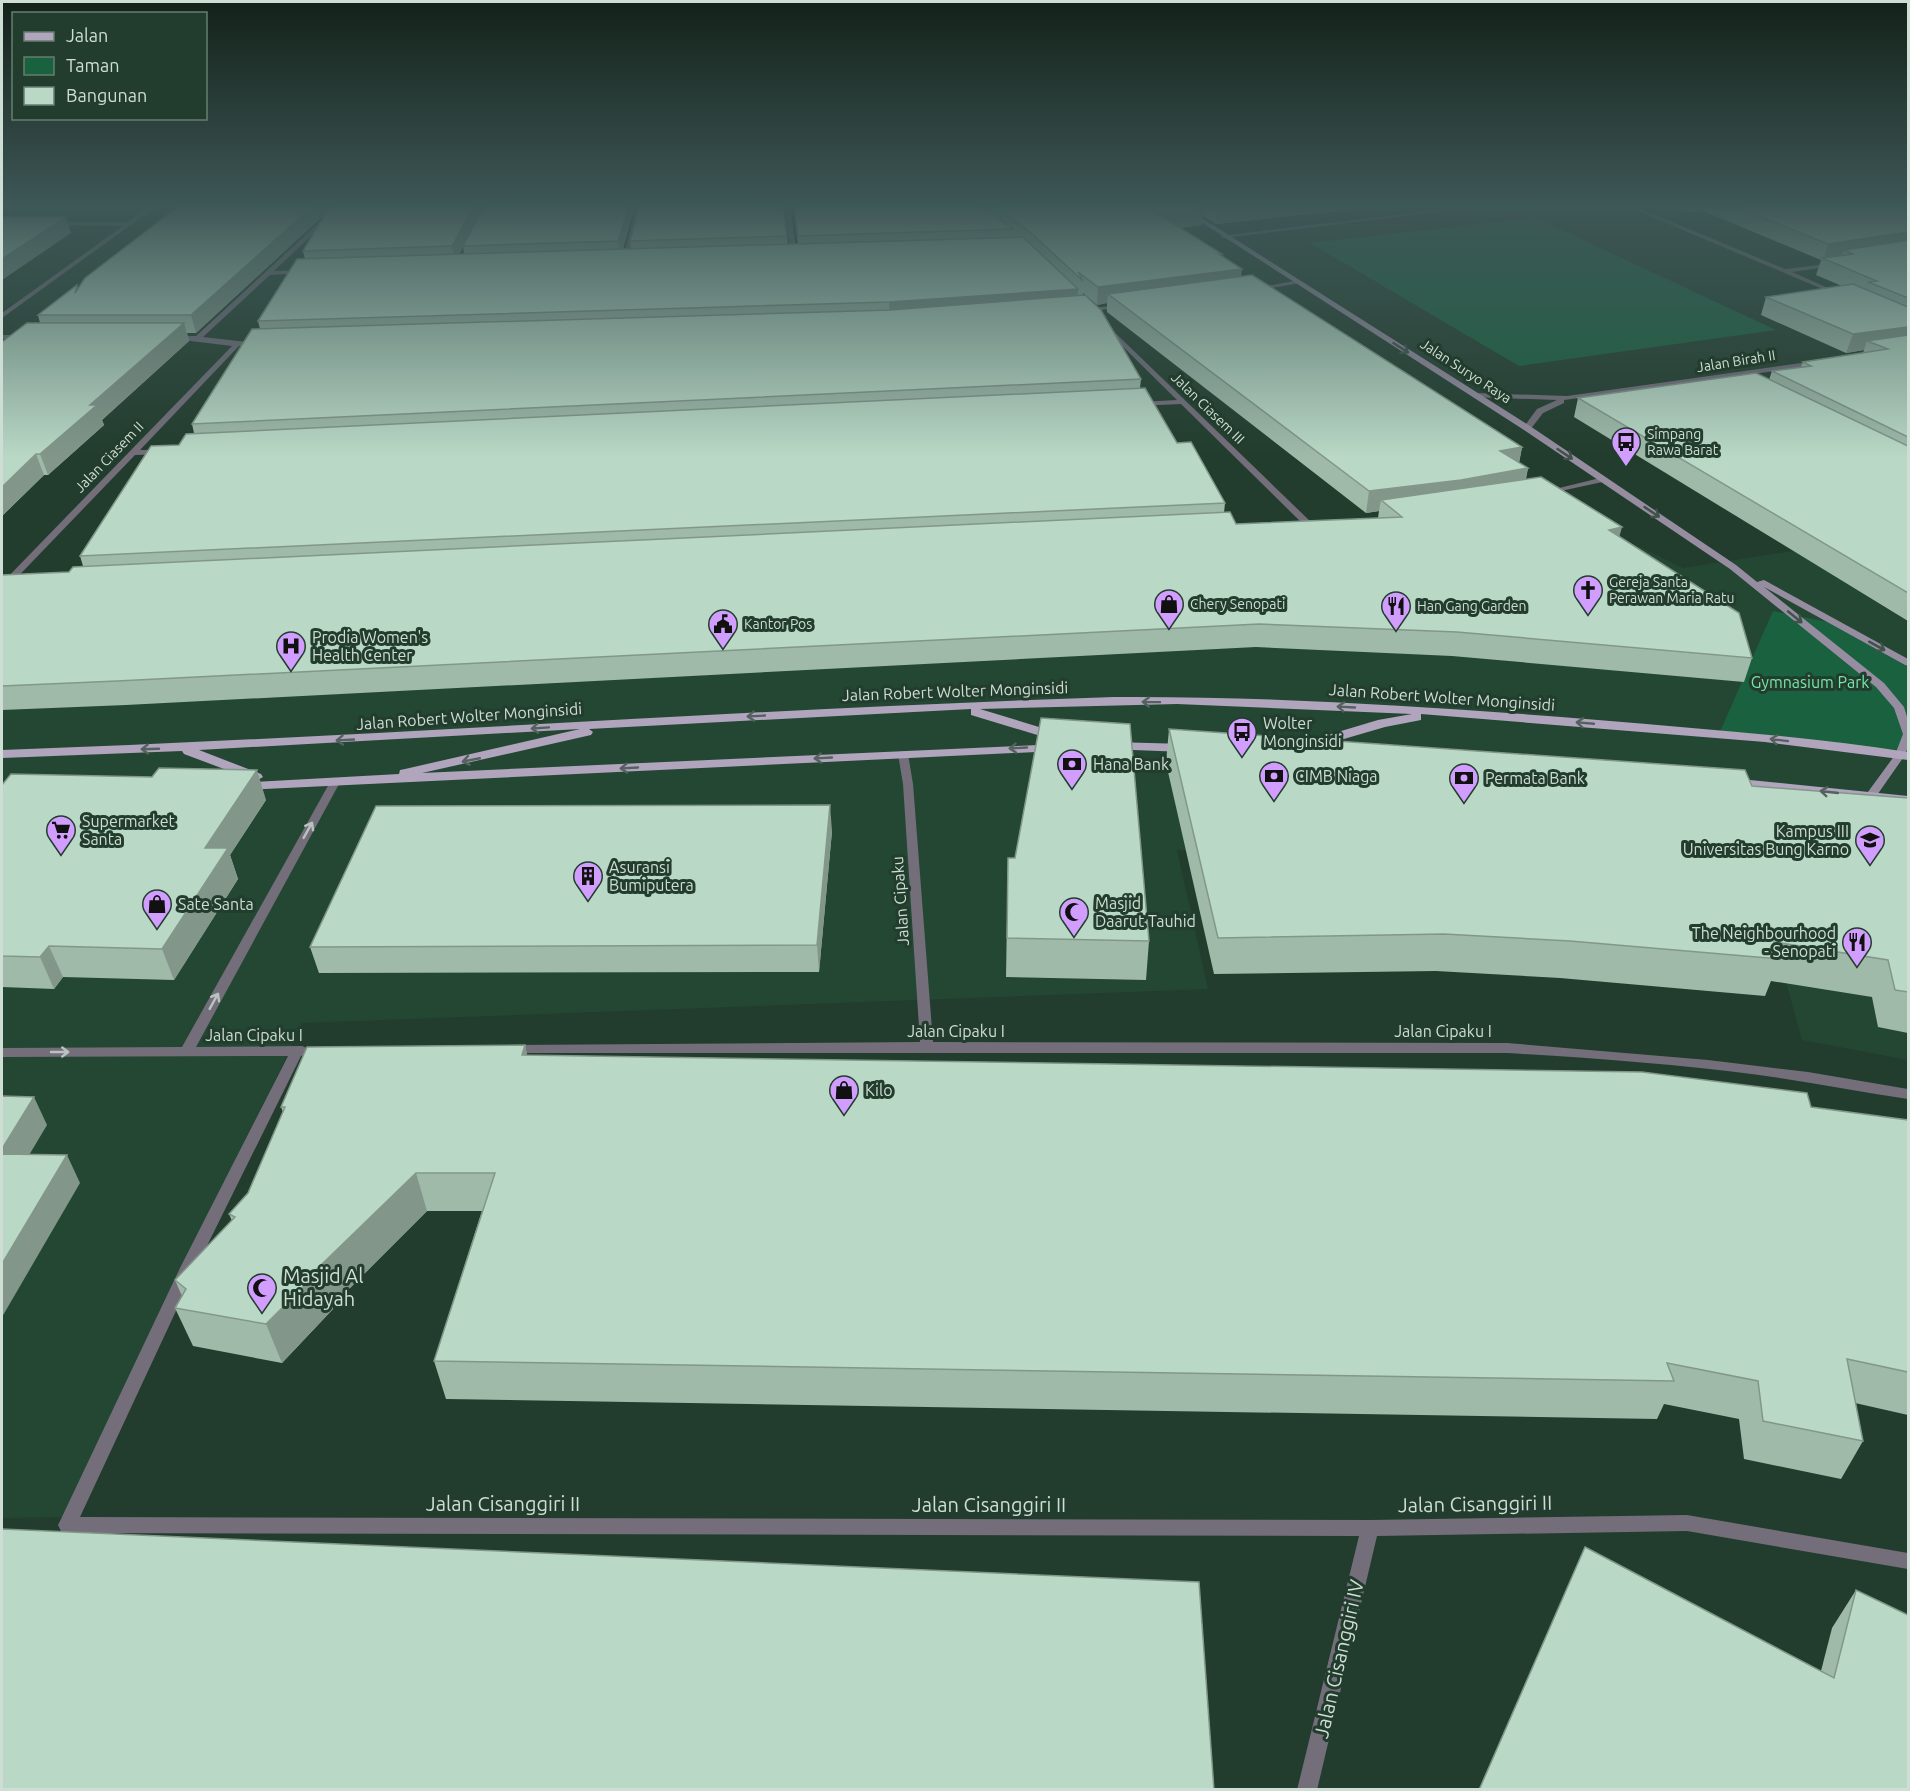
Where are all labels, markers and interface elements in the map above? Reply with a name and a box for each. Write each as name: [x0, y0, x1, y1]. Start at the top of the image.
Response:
legend: [12, 12, 207, 120]
text: Jalan: [66, 25, 108, 45]
text: Taman: [66, 55, 120, 75]
text: Bangunan: [66, 85, 147, 105]
street label: Jalan Suryo Raya: [1418, 336, 1514, 406]
one-way arrow: [1393, 342, 1409, 354]
street label: Jalan Birah II: [1696, 347, 1776, 375]
street label: Jalan Ciasem III: [1168, 369, 1248, 447]
street label: Jalan Ciasem II: [71, 418, 147, 496]
bus stop icon: Simpang Rawa Barat: [1610, 426, 1642, 468]
place label: Simpang Rawa Barat: [1647, 426, 1719, 458]
one-way arrow: [1556, 448, 1573, 460]
one-way arrow: [1643, 506, 1660, 518]
church icon: Gereja Santa Perawan Maria Ratu: [1572, 574, 1604, 616]
place label: Gereja Santa Perawan Maria Ratu: [1609, 574, 1734, 606]
shop icon: Chery Senopati: [1153, 588, 1185, 630]
restaurant icon: Han Gang Garden: [1380, 590, 1412, 632]
place label: Chery Senopati: [1190, 596, 1285, 612]
place label: Han Gang Garden: [1417, 598, 1527, 614]
public building icon: Kantor Pos: [707, 608, 739, 650]
one-way arrow: [1787, 611, 1803, 624]
place label: Kantor Pos: [744, 616, 812, 632]
place label: Prodia Women's Health Center: [312, 628, 428, 664]
hospital icon: Prodia Women's Health Center: [275, 630, 307, 672]
one-way arrow: [1868, 640, 1885, 652]
park label: Gymnasium Park: [1751, 673, 1869, 691]
street label: Jalan Robert Wolter Monginsidi: [842, 678, 1068, 704]
street label: Jalan Robert Wolter Monginsidi: [1328, 680, 1556, 714]
one-way arrow: [1141, 696, 1161, 708]
street label: Jalan Robert Wolter Monginsidi: [355, 699, 583, 733]
one-way arrow: [1336, 701, 1356, 712]
one-way arrow: [746, 710, 766, 721]
place label: Wolter Monginsidi: [1263, 714, 1342, 750]
bus stop icon: Wolter Monginsidi: [1226, 716, 1258, 758]
one-way arrow: [1575, 717, 1595, 728]
one-way arrow: [530, 723, 550, 734]
one-way arrow: [336, 734, 356, 745]
one-way arrow: [1770, 735, 1790, 746]
one-way arrow: [141, 743, 161, 755]
one-way arrow: [1009, 743, 1029, 754]
bank icon: Hana Bank: [1056, 748, 1088, 790]
one-way arrow: [814, 752, 834, 763]
one-way arrow: [462, 755, 482, 766]
place label: Hana Bank: [1093, 755, 1169, 773]
bank icon: CIMB Niaga: [1258, 760, 1290, 802]
bank icon: Permata Bank: [1448, 762, 1480, 804]
one-way arrow: [619, 763, 639, 774]
place label: CIMB Niaga: [1295, 767, 1378, 785]
place label: Permata Bank: [1485, 769, 1585, 787]
one-way arrow: [1820, 786, 1840, 797]
place label: Supermarket Santa: [82, 812, 176, 848]
supermarket icon: Supermarket Santa: [45, 814, 77, 856]
one-way arrow: [302, 822, 314, 839]
place label: Kampus III Universitas Bung Karno: [1683, 822, 1849, 858]
school or university icon: Kampus III Universitas Bung Karno: [1854, 824, 1886, 866]
street label: Jalan Cipaku: [888, 856, 912, 946]
place label: Asuransi Bumiputera: [609, 858, 694, 894]
building icon: Asuransi Bumiputera: [572, 860, 604, 902]
shop icon: Sate Santa: [141, 888, 173, 930]
place label: Masjid Daarut Tauhid: [1095, 894, 1196, 930]
place label: Sate Santa: [178, 895, 254, 913]
mosque icon: Masjid Daarut Tauhid: [1058, 896, 1090, 938]
place label: The Neighbourhood - Senopati: [1692, 924, 1836, 960]
restaurant icon: The Neighbourhood - Senopati: [1841, 926, 1873, 968]
one-way arrow: [208, 993, 220, 1010]
street label: Jalan Cipaku I: [907, 1022, 1005, 1040]
street label: Jalan Cipaku I: [1394, 1022, 1492, 1040]
street label: Jalan Cipaku I: [205, 1026, 303, 1044]
one-way arrow: [49, 1046, 69, 1058]
shop icon: Kilo: [828, 1074, 860, 1116]
place label: Kilo: [865, 1081, 893, 1099]
place label: Masjid Al Hidayah: [283, 1264, 364, 1310]
mosque icon: Masjid Al Hidayah: [246, 1272, 278, 1314]
street label: Jalan Cisanggiri II: [1398, 1491, 1552, 1516]
street label: Jalan Cisanggiri II: [426, 1492, 580, 1515]
street label: Jalan Cisanggiri II: [912, 1493, 1066, 1516]
street label: Jalan Cisanggiri IV: [1309, 1577, 1368, 1740]

